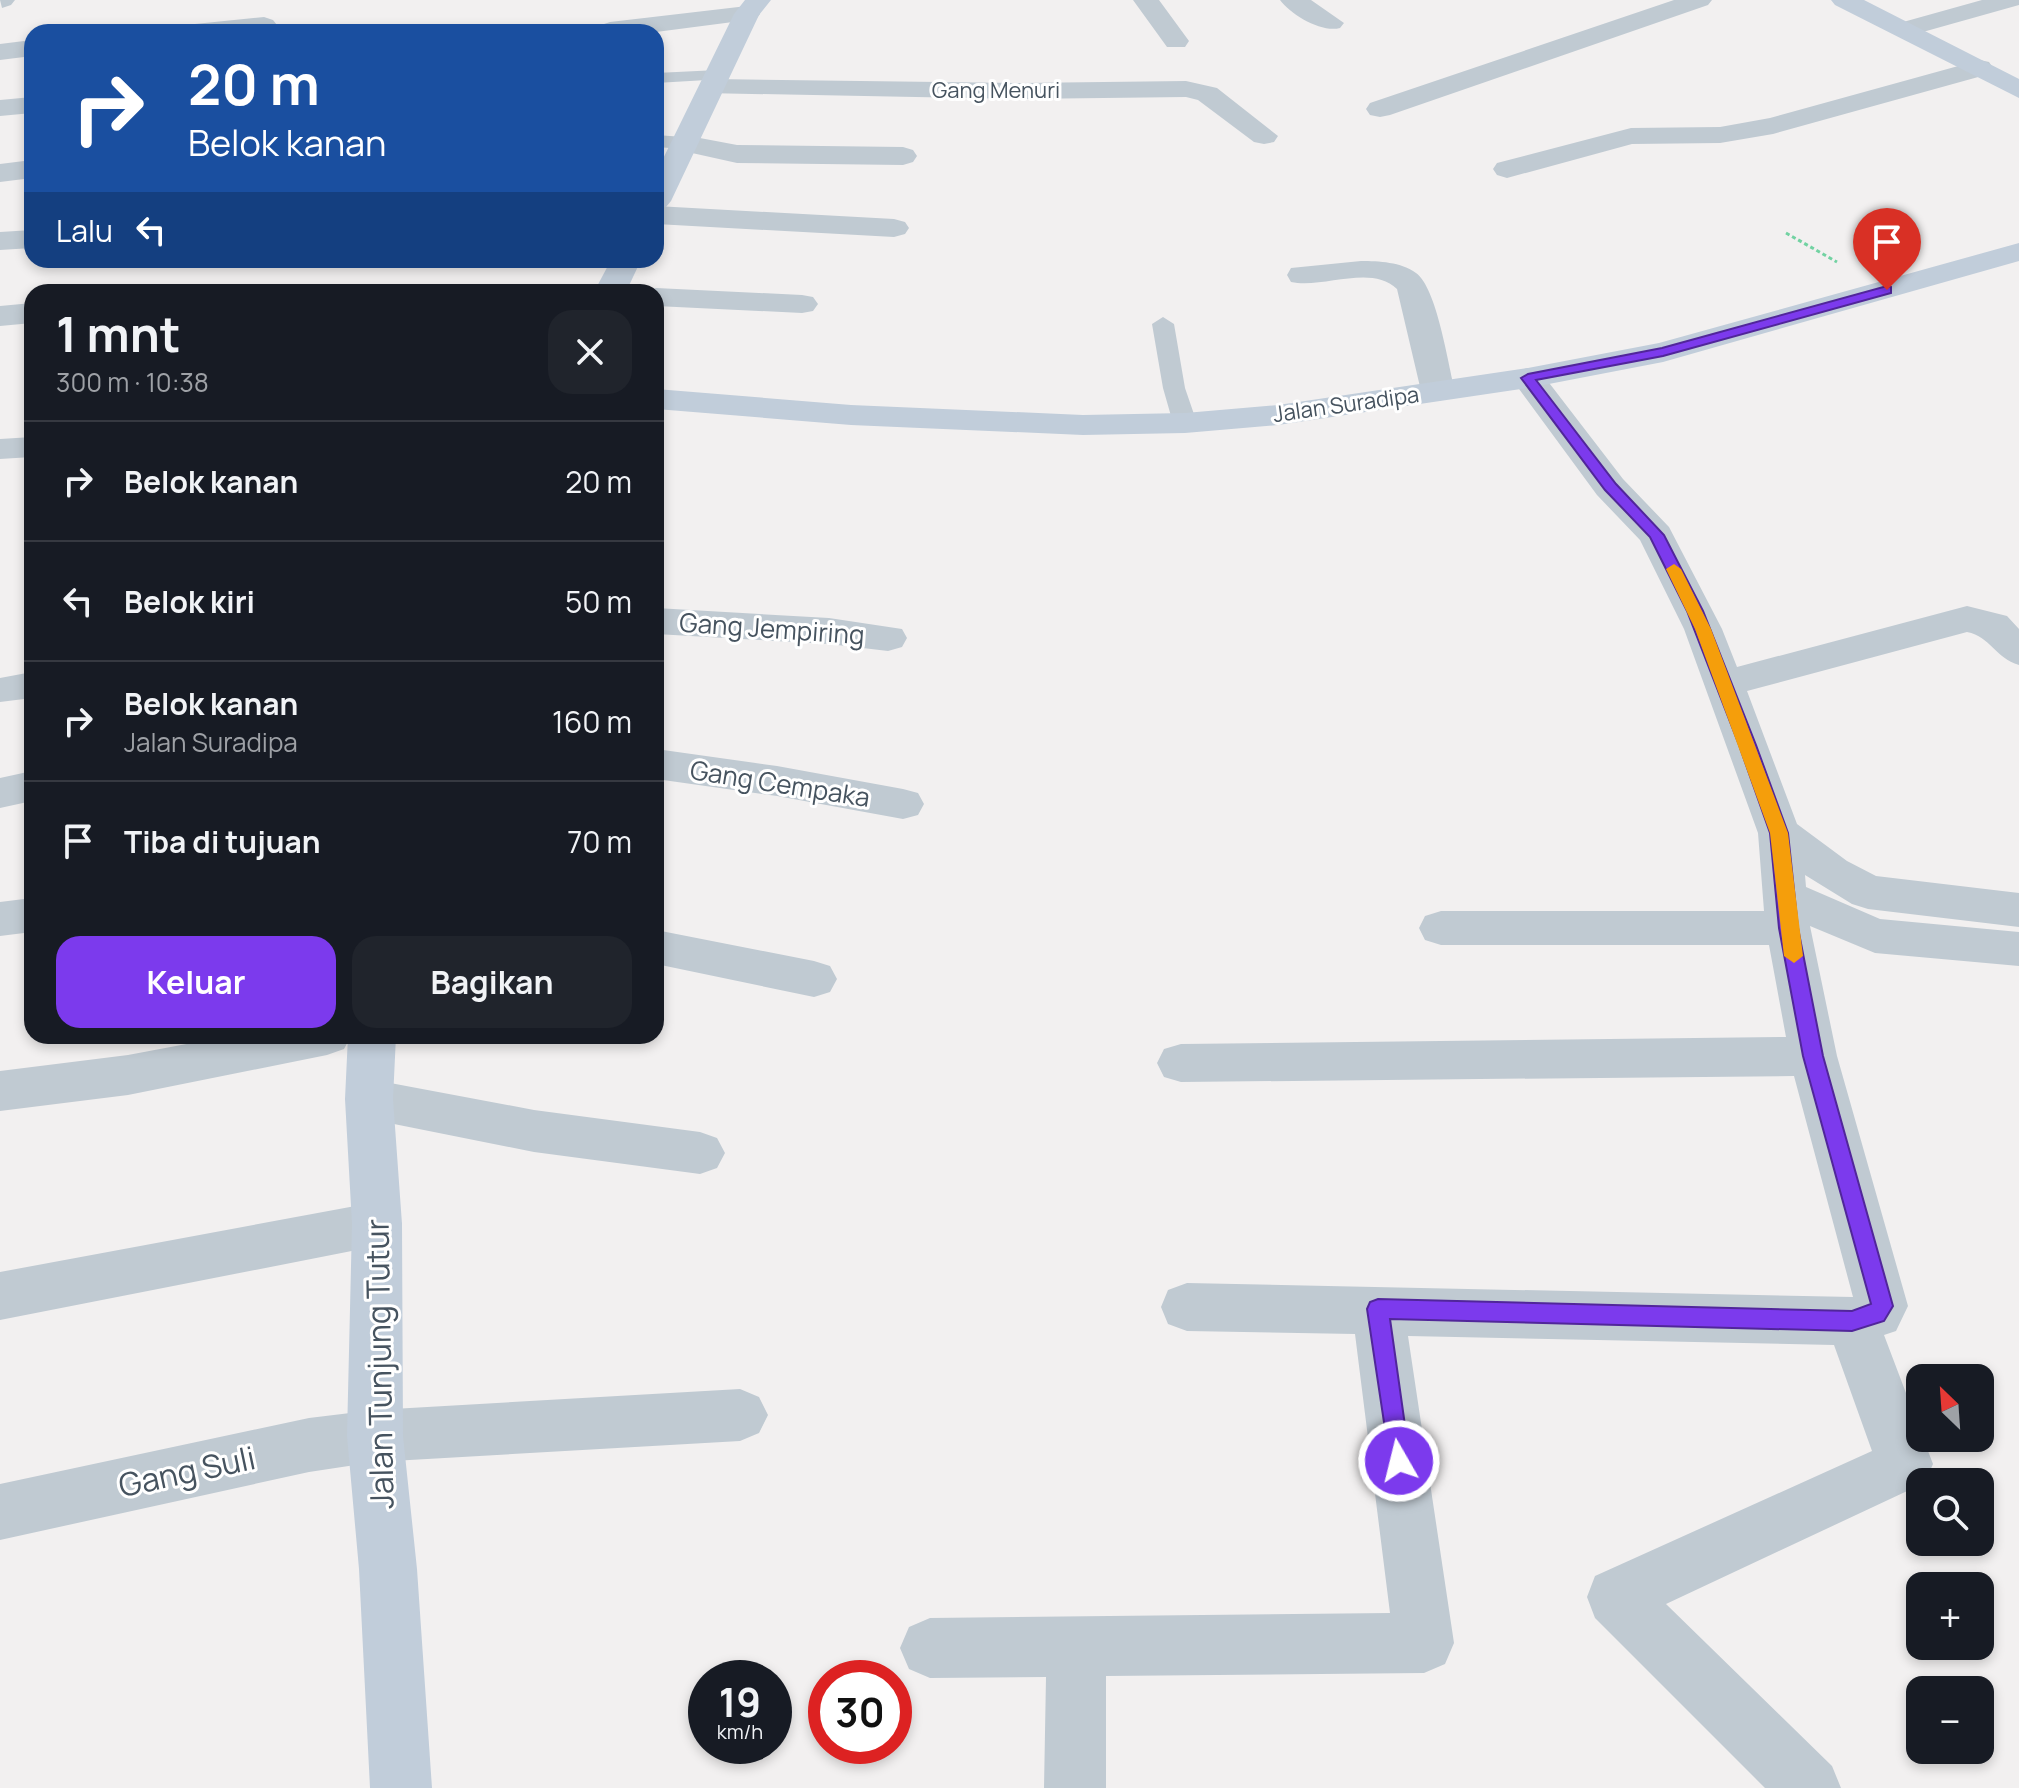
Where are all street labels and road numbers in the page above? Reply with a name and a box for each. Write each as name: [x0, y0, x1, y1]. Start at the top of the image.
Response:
street label: Gang Menuri: [932, 75, 1060, 105]
street label: Jalan Suradipa: [1271, 379, 1421, 429]
street label: Gang Jempiring: [678, 604, 866, 652]
street label: Gang Cempaka: [688, 751, 873, 815]
street label: Jalan Tunjung Tutur: [354, 1219, 404, 1509]
street label: Gang Suli: [115, 1435, 259, 1507]

